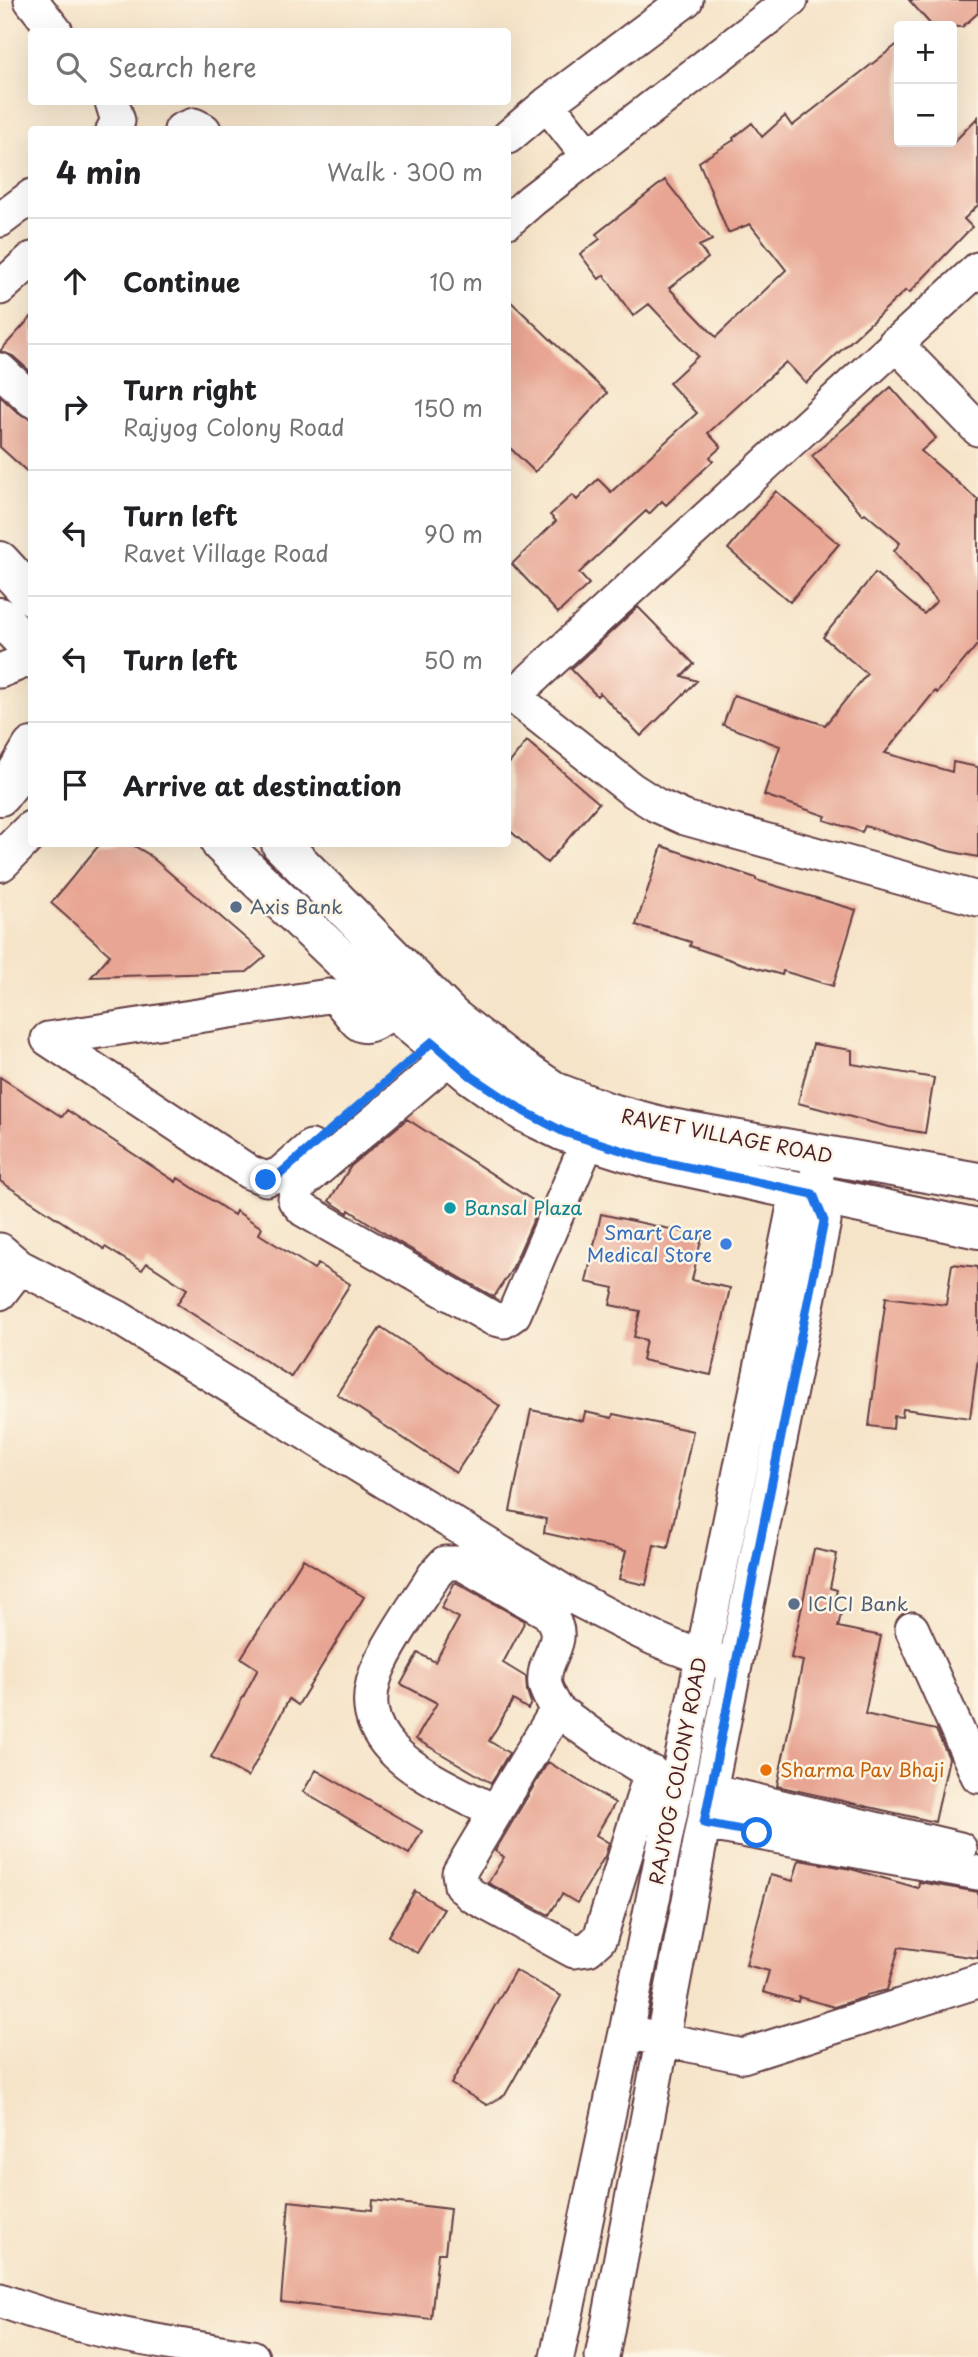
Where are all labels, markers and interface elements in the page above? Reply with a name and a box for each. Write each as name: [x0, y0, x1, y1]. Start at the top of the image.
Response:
map controls: [894, 21, 957, 147]
button: +: [894, 21, 957, 84]
search box: [28, 28, 511, 105]
text: Search here: [108, 47, 257, 86]
icon: search: [52, 48, 90, 86]
button: −: [894, 84, 957, 147]
text: 4 min: [56, 149, 142, 194]
text: Walk · 300 m: [327, 154, 483, 189]
icon: ahead: [56, 262, 94, 300]
text: Continue: [123, 262, 240, 301]
text: 10 m: [429, 264, 483, 299]
text: Turn right: [123, 370, 257, 409]
icon: right: [56, 388, 94, 426]
text: 150 m: [414, 390, 483, 425]
text: Rajyog Colony Road: [123, 409, 345, 444]
text: Turn left: [123, 496, 238, 535]
icon: left: [56, 514, 94, 552]
text: 90 m: [424, 516, 483, 551]
text: Ravet Village Road: [123, 535, 329, 570]
icon: left: [56, 640, 94, 678]
text: Turn left: [123, 640, 238, 679]
text: 50 m: [423, 642, 483, 677]
icon: arrive: [56, 766, 94, 804]
text: Arrive at destination: [123, 766, 402, 805]
place label: Axis Bank: [250, 892, 343, 920]
marker: Axis Bank: [228, 899, 244, 915]
street label: RAVET VILLAGE ROAD: [619, 1101, 835, 1169]
route end: [250, 1164, 281, 1195]
place label: Bansal Plaza: [464, 1193, 582, 1221]
marker: Bansal Plaza: [442, 1200, 458, 1216]
place label: Smart Care Medical Store: [587, 1218, 712, 1268]
marker: Smart Care Medical Store: [718, 1236, 734, 1252]
place label: ICICI Bank: [808, 1589, 909, 1617]
marker: ICICI Bank: [786, 1596, 802, 1612]
street label: RAJYOG COLONY ROAD: [641, 1655, 713, 1887]
place label: Sharma Pav Bhaji: [780, 1755, 944, 1783]
marker: Sharma Pav Bhaji: [758, 1762, 774, 1778]
route start: [741, 1817, 772, 1848]

